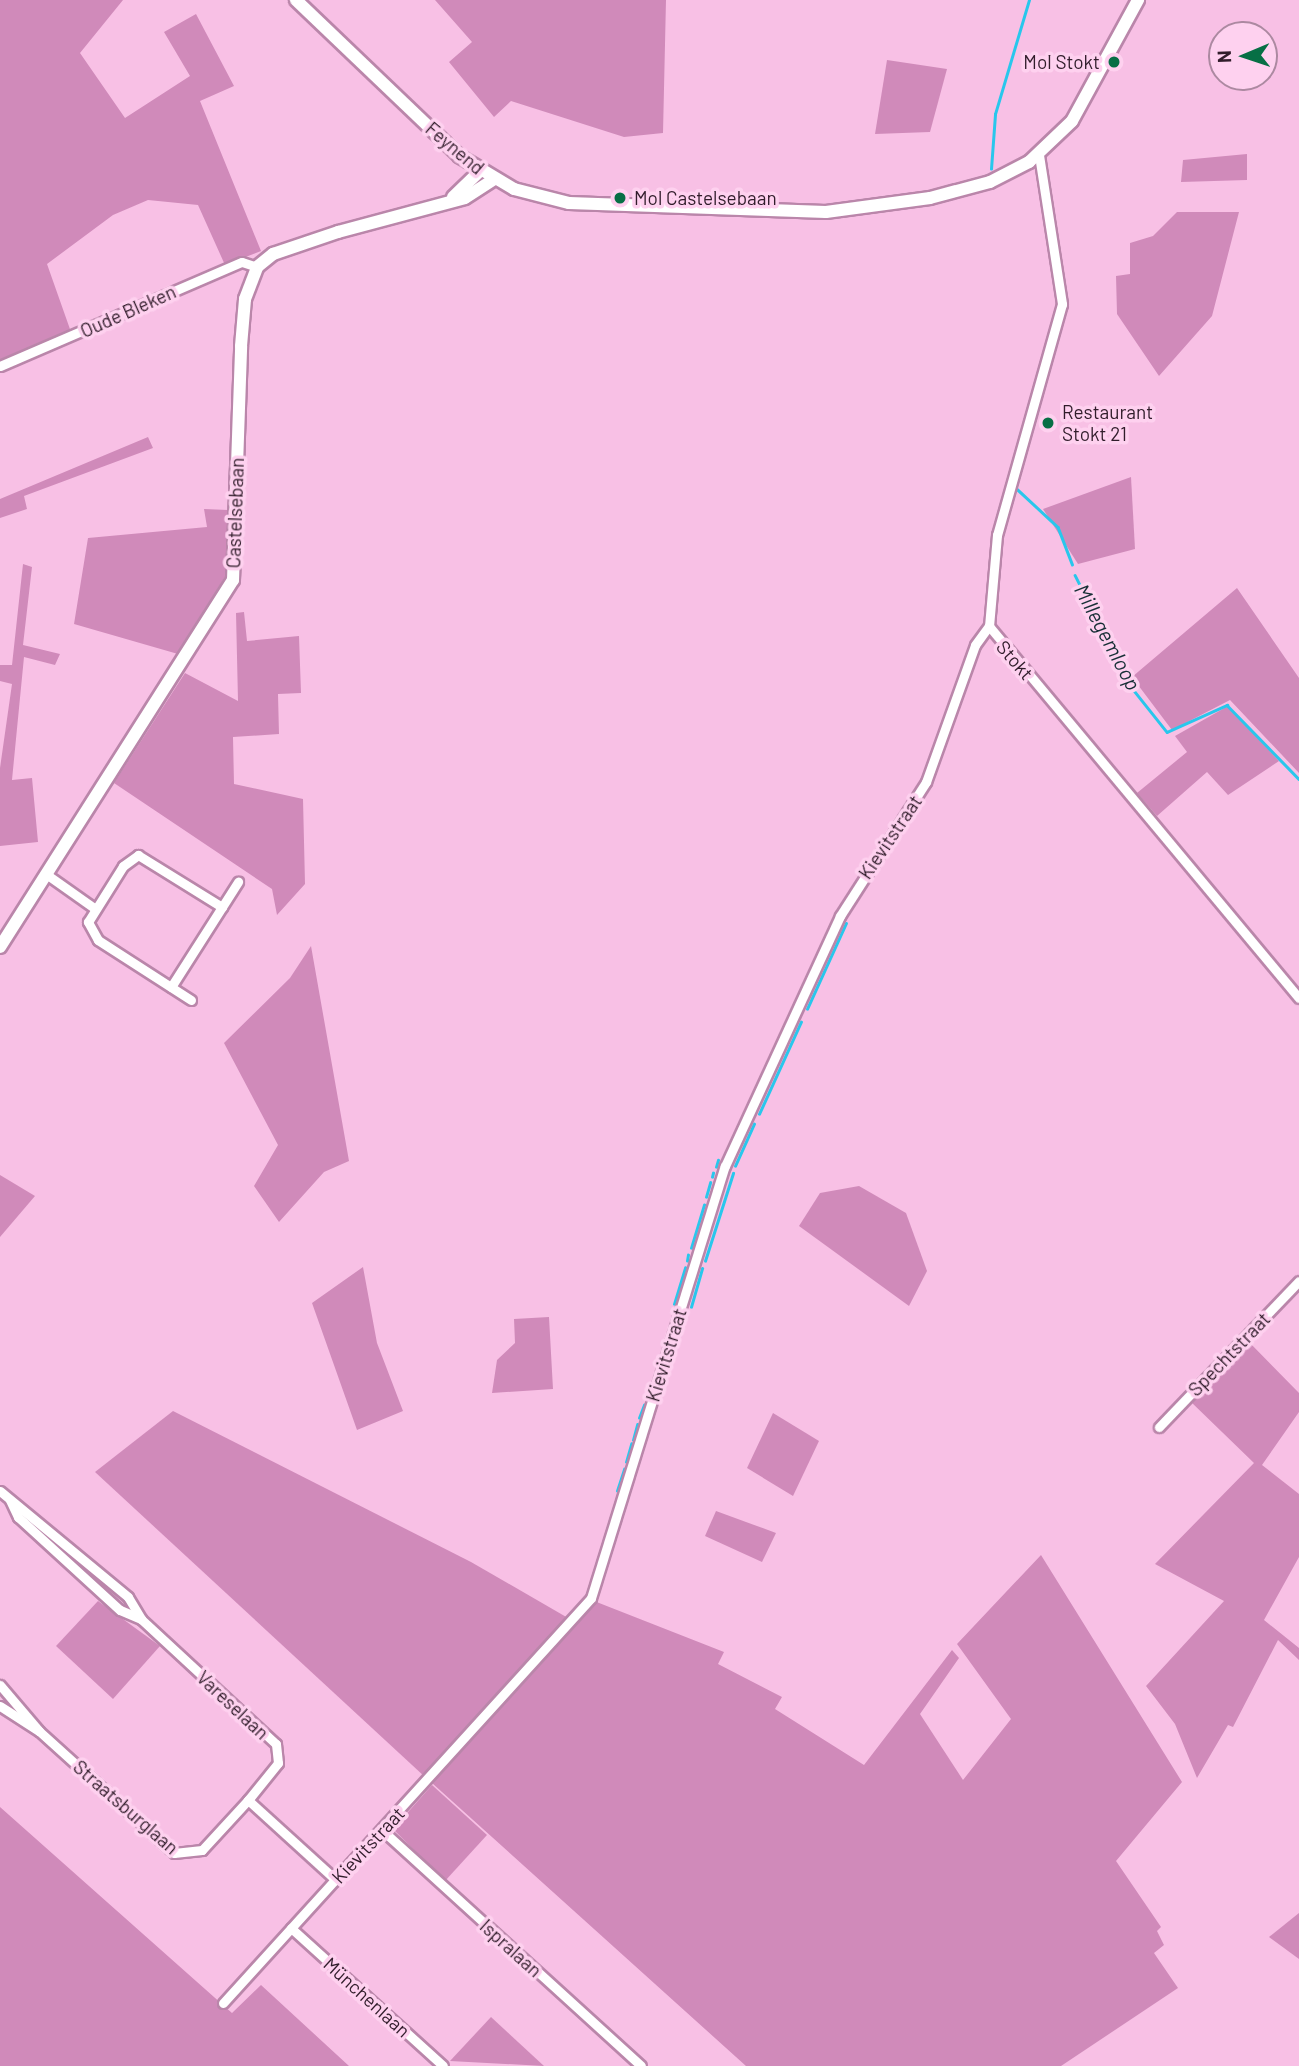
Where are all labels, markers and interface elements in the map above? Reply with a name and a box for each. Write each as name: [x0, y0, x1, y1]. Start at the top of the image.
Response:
north arrow: [1208, 21, 1278, 91]
text: N: [1212, 50, 1235, 63]
place label: Mol Stokt: [1023, 51, 1100, 73]
marker: Mol Stokt: [1106, 54, 1122, 70]
street label: Feynend: [421, 117, 489, 179]
place label: Mol Castelsebaan: [634, 187, 777, 209]
marker: Mol Castelsebaan: [612, 190, 628, 206]
street label: Oude Bleken: [77, 280, 179, 342]
place label: Restaurant Stokt 21: [1062, 401, 1153, 445]
marker: Restaurant Stokt 21: [1040, 415, 1056, 431]
street label: Castelsebaan: [222, 457, 248, 569]
water label: Millegemloop: [1069, 580, 1147, 694]
street label: Stokt: [992, 636, 1038, 684]
street label: Kievitstraat: [854, 791, 926, 883]
street label: Kievitstraat: [641, 1306, 691, 1404]
street label: Spechtstraat: [1183, 1307, 1275, 1401]
street label: Vareselaan: [192, 1666, 274, 1744]
street label: Straatsburglaan: [69, 1755, 183, 1859]
street label: Kievitstraat: [327, 1802, 409, 1888]
street label: Ispralaan: [475, 1914, 547, 1982]
street label: Münchenlaan: [319, 1952, 415, 2042]

